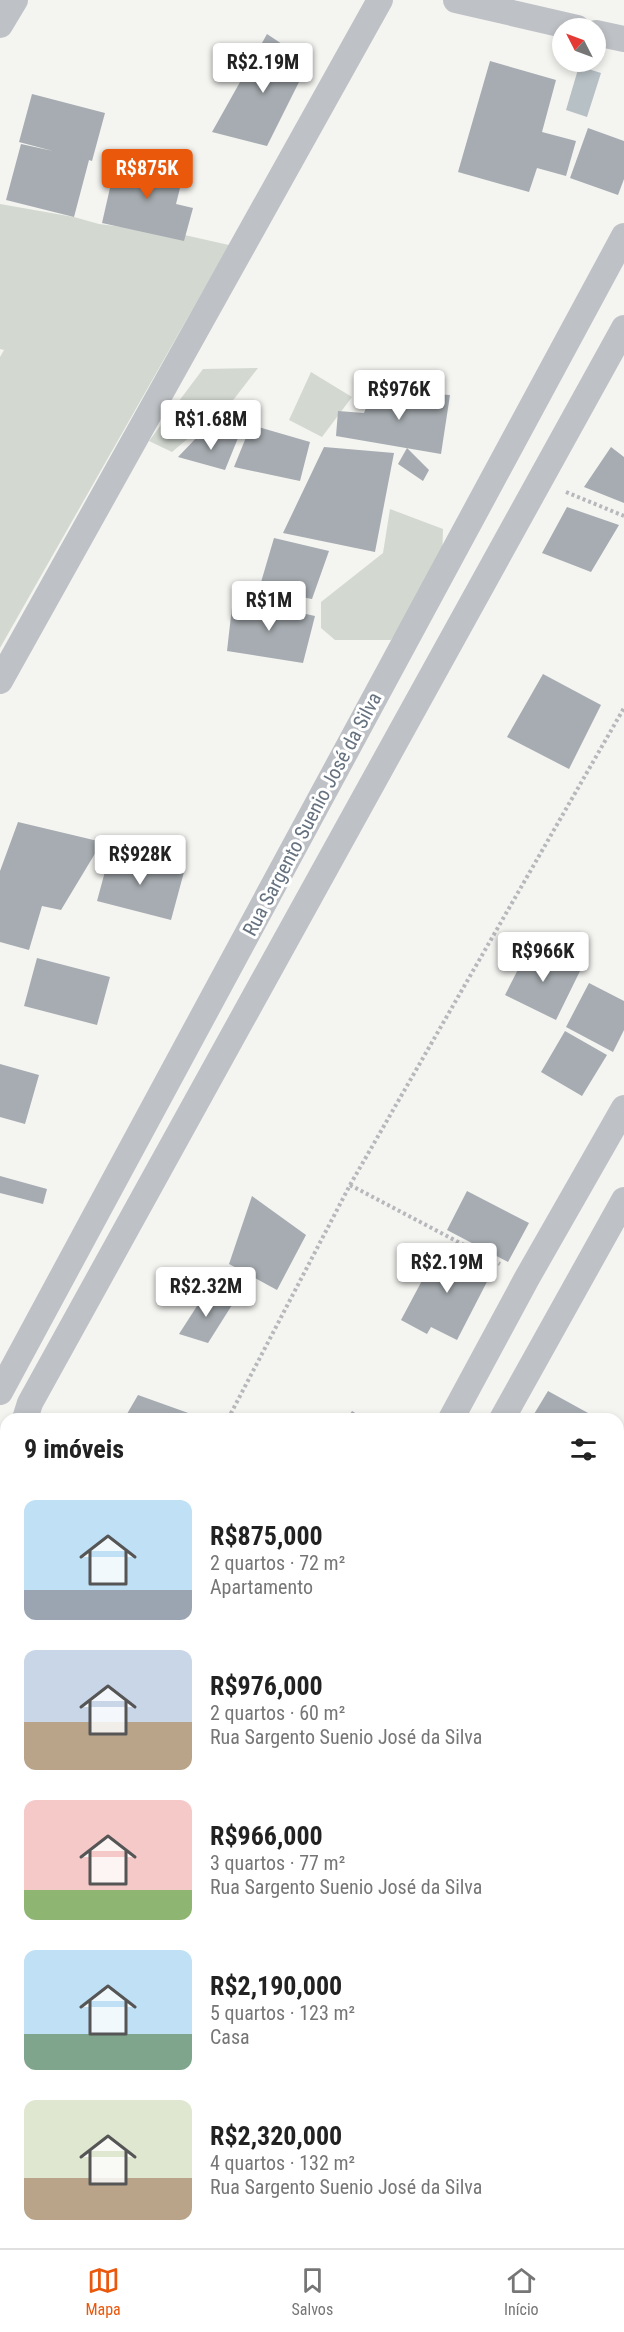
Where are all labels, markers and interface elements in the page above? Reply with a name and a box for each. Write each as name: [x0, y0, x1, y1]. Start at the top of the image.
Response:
north arrow: [552, 18, 606, 72]
map controls: [552, 18, 606, 72]
pin: R$2.19M: [208, 43, 318, 94]
text: R$2.19M: [227, 50, 299, 74]
pin: R$875K: [98, 149, 196, 200]
text: R$875K: [116, 156, 178, 180]
pin: R$976K: [350, 370, 448, 421]
text: R$976K: [368, 377, 430, 401]
pin: R$1.68M: [156, 400, 266, 451]
text: R$1.68M: [175, 407, 247, 431]
pin: R$1M: [233, 581, 305, 632]
text: R$1M: [246, 588, 292, 612]
street label: Rua Sargento Suenio José da Silva: [237, 688, 387, 940]
pin: R$928K: [91, 835, 189, 886]
text: R$928K: [109, 842, 171, 866]
pin: R$966K: [494, 932, 592, 983]
text: R$966K: [512, 939, 574, 963]
pin: R$2.19M: [392, 1243, 502, 1294]
text: R$2.19M: [411, 1250, 483, 1274]
pin: R$2.32M: [151, 1267, 261, 1318]
text: R$2.32M: [170, 1274, 242, 1298]
icon: filters: [567, 1433, 600, 1466]
text: 9 imóveis: [24, 1434, 124, 1464]
text: R$875,000: [210, 1521, 323, 1551]
icon: home: [72, 1524, 144, 1596]
text: 2 quartos · 72 m²: [210, 1551, 345, 1575]
text: Apartamento: [210, 1575, 313, 1599]
text: R$976,000: [210, 1671, 323, 1701]
icon: home: [72, 1674, 144, 1746]
text: 2 quartos · 60 m²: [210, 1701, 345, 1725]
text: Rua Sargento Suenio José da Silva: [210, 1725, 482, 1749]
text: R$966,000: [210, 1821, 323, 1851]
icon: home: [72, 1824, 144, 1896]
text: 3 quartos · 77 m²: [210, 1851, 345, 1875]
text: Rua Sargento Suenio José da Silva: [210, 1875, 482, 1899]
text: R$2,190,000: [210, 1971, 342, 2001]
icon: home: [72, 1974, 144, 2046]
text: 5 quartos · 123 m²: [210, 2001, 355, 2025]
text: Casa: [210, 2025, 250, 2049]
text: R$2,320,000: [210, 2121, 342, 2151]
icon: home: [72, 2124, 144, 2196]
text: 4 quartos · 132 m²: [210, 2151, 355, 2175]
text: Rua Sargento Suenio José da Silva: [210, 2175, 482, 2199]
tab: Mapa: [85, 2264, 121, 2319]
tab: Salvos: [292, 2264, 333, 2319]
tab: Início: [504, 2264, 539, 2319]

